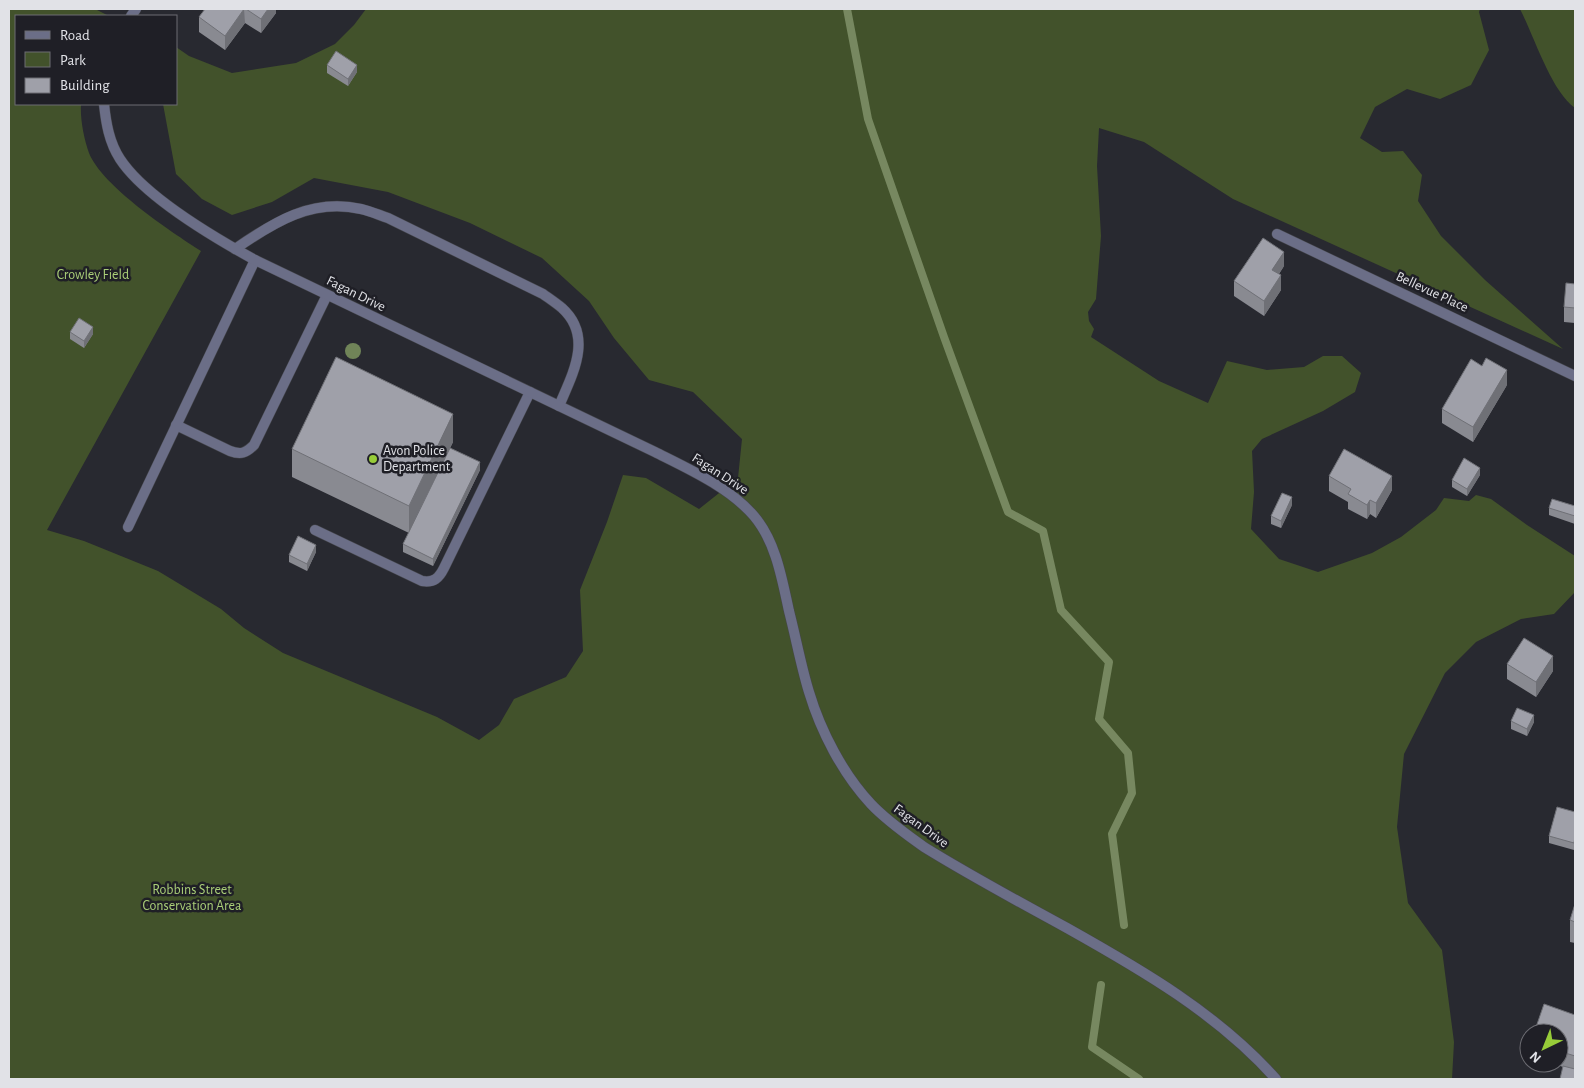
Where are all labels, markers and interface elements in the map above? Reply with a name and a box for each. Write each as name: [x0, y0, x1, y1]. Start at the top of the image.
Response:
legend: [15, 15, 178, 105]
text: Road: [60, 28, 90, 43]
text: Park: [60, 53, 86, 68]
text: Building: [60, 78, 110, 93]
park label: Crowley Field: [57, 268, 129, 282]
street label: Bellevue Place: [1394, 269, 1470, 315]
street label: Fagan Drive: [324, 274, 388, 314]
place label: Avon Police Department: [383, 444, 451, 474]
street label: Fagan Drive: [689, 451, 751, 497]
marker: Avon Police Department: [367, 453, 379, 465]
street label: Fagan Drive: [891, 802, 951, 850]
park label: Robbins Street Conservation Area: [143, 883, 242, 913]
north arrow: [1519, 1023, 1569, 1073]
text: N: [1527, 1048, 1544, 1065]

